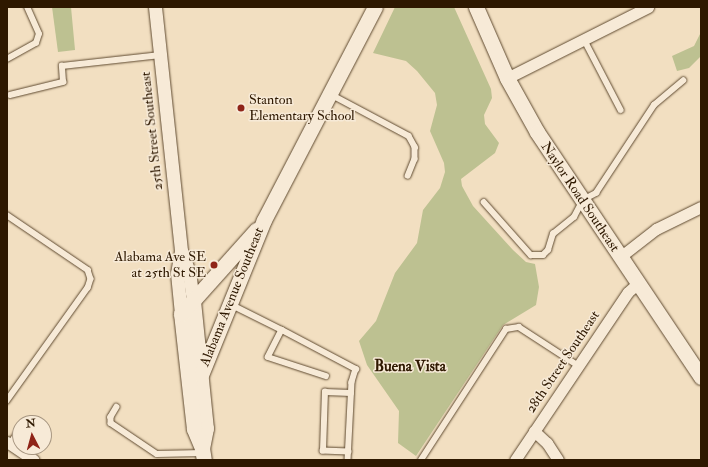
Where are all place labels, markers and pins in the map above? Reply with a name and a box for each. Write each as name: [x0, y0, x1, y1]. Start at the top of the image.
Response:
place label: Stanton Elementary School: [249, 92, 355, 124]
marker: Stanton Elementary School: [236, 103, 246, 113]
place label: Alabama Ave SE at 25th St SE: [114, 249, 206, 282]
marker: Alabama Ave SE at 25th St SE: [209, 260, 219, 270]

